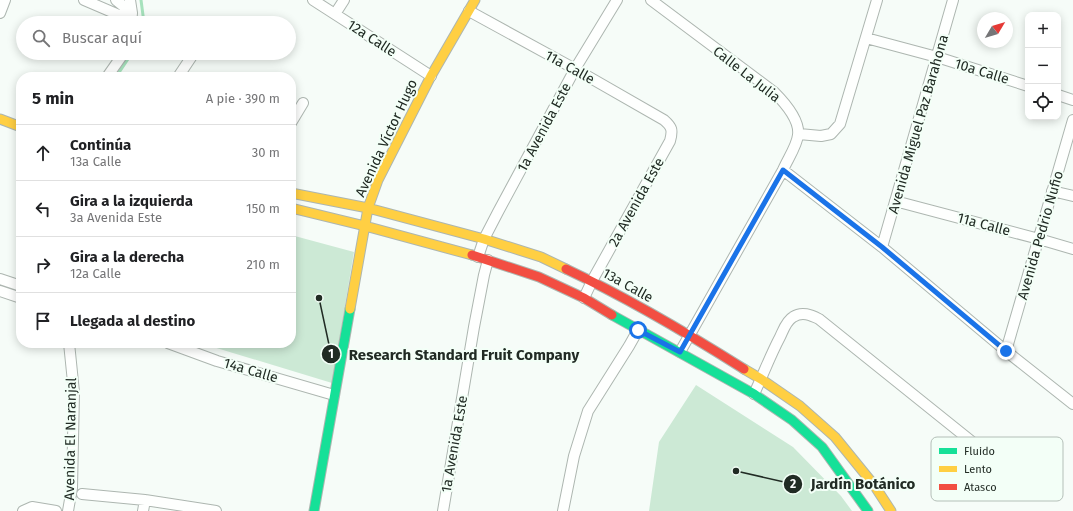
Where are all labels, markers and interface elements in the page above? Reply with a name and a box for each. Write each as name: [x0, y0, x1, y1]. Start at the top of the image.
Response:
north arrow: [977, 12, 1013, 48]
map controls: [1025, 12, 1061, 120]
button: +: [1025, 12, 1061, 48]
search box: [16, 16, 296, 60]
street label: 12a Calle: [344, 16, 399, 61]
icon: search: [30, 27, 52, 49]
text: Buscar aquí: [62, 29, 142, 47]
street label: Avenida Miguel Paz Barahona: [885, 33, 952, 216]
street label: Calle La Julia: [710, 43, 784, 106]
street label: 11a Calle: [542, 47, 598, 88]
button: −: [1025, 48, 1061, 84]
street label: 10a Calle: [953, 55, 1011, 88]
street label: Avenida Víctor Hugo: [352, 77, 421, 200]
street label: 1a Avenida Este: [514, 80, 575, 175]
button: locate: [1025, 84, 1061, 120]
text: 5 min: [32, 88, 74, 109]
text: A pie · 390 m: [206, 91, 280, 106]
text: Continúa: [70, 136, 131, 154]
icon: ahead: [32, 142, 54, 164]
text: 30 m: [252, 145, 280, 160]
text: 13a Calle: [70, 154, 121, 169]
street label: 2a Avenida Este: [605, 155, 668, 250]
street label: Avenida Pedrio Nufio: [1014, 169, 1067, 302]
text: Gira a la izquierda: [70, 192, 193, 210]
icon: left: [32, 198, 54, 220]
text: 150 m: [246, 201, 280, 216]
street label: 11a Calle: [955, 209, 1012, 240]
text: 3a Avenida Este: [70, 210, 162, 225]
text: Gira a la derecha: [70, 248, 184, 266]
icon: right: [32, 254, 54, 276]
text: 210 m: [246, 257, 280, 272]
street label: 13a Calle: [599, 265, 656, 306]
text: 12a Calle: [70, 266, 121, 281]
icon: arrive: [32, 310, 54, 332]
text: Llegada al destino: [70, 312, 195, 330]
route start: [629, 321, 647, 339]
callout: Research Standard Fruit Company: [321, 341, 587, 368]
route end: [997, 342, 1015, 360]
text: Research Standard Fruit Company: [349, 346, 579, 364]
text: 1: [328, 347, 334, 361]
street label: 14a Calle: [222, 355, 280, 386]
street label: Avenida El Naranjal: [61, 377, 80, 501]
street label: 1a Avenida Este: [438, 394, 471, 494]
legend: [931, 437, 1063, 501]
text: Fluido: [964, 445, 995, 458]
text: Lento: [964, 463, 992, 476]
callout: Jardín Botánico: [783, 471, 923, 498]
text: Jardín Botánico: [810, 475, 916, 493]
text: 2: [790, 477, 796, 491]
text: Atasco: [964, 481, 997, 494]

